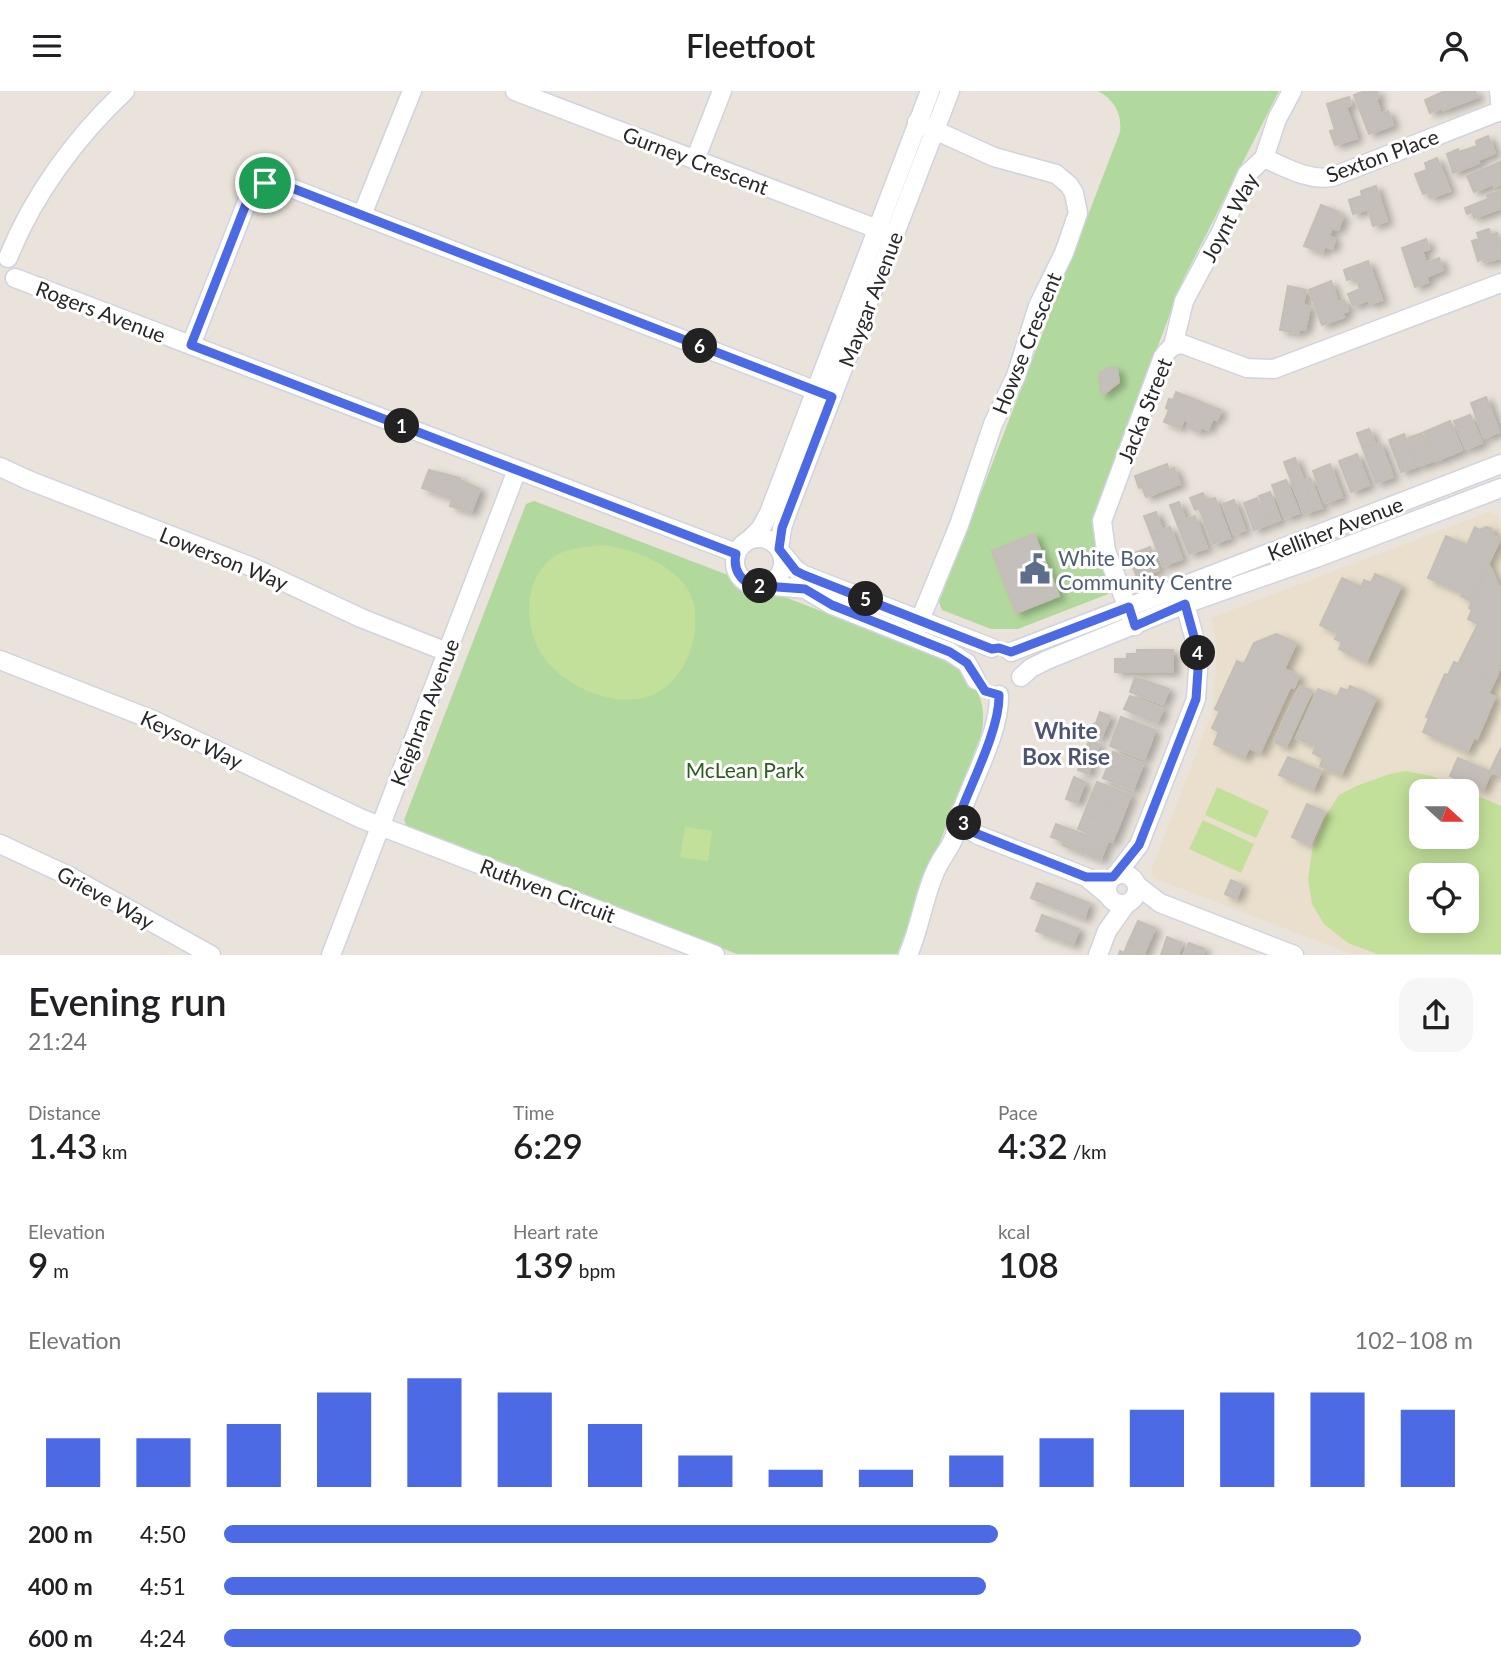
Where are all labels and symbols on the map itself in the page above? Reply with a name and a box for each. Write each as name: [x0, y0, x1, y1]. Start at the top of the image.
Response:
street label: Gurney Crescent: [620, 121, 773, 199]
street label: Sexton Place: [1322, 123, 1442, 187]
pin: [235, 153, 295, 213]
street label: Joynt Way: [1195, 168, 1263, 266]
street label: Maygar Avenue: [833, 228, 907, 370]
street label: Howse Crescent: [986, 268, 1066, 418]
street label: Rogers Avenue: [33, 275, 169, 347]
pin: 6: [682, 329, 718, 363]
street label: Jacka Street: [1112, 354, 1176, 466]
pin: 1: [384, 409, 420, 443]
street label: Kelliher Avenue: [1264, 491, 1406, 565]
street label: Lowerson Way: [156, 521, 292, 595]
place label: White Box Community Centre: [1058, 545, 1232, 594]
public building icon: White Box Community Centre: [1018, 552, 1052, 586]
pin: 2: [742, 568, 778, 603]
pin: 5: [848, 581, 884, 617]
street label: Keighran Avenue: [384, 635, 464, 789]
pin: 4: [1180, 635, 1216, 671]
street label: Keysor Way: [137, 705, 247, 774]
district label: White Box Rise: [1022, 716, 1110, 770]
park label: McLean Park: [686, 757, 805, 782]
north arrow: [1409, 779, 1479, 849]
pin: 3: [946, 805, 982, 841]
street label: Ruthven Circuit: [477, 853, 620, 927]
street label: Grieve Way: [53, 860, 159, 934]

